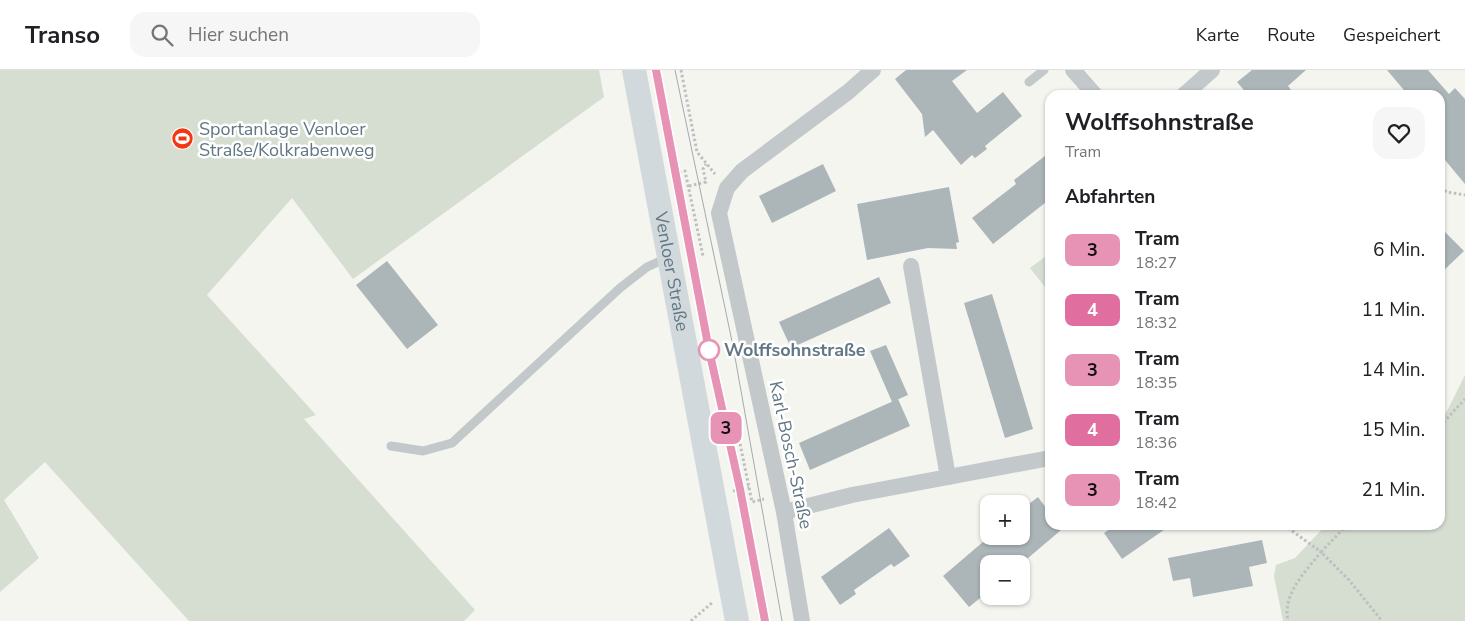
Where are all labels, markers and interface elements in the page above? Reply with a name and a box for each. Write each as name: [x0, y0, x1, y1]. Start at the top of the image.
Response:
search box: [130, 12, 480, 57]
text: Transo: [25, 19, 100, 51]
icon: search: [148, 21, 176, 49]
text: Hier suchen: [188, 22, 289, 48]
text: Karte: [1196, 23, 1239, 47]
text: Route: [1267, 23, 1315, 47]
text: Gespeichert: [1343, 23, 1440, 47]
text: Wolffsohnstraße: [1065, 106, 1254, 138]
button: heart: [1373, 107, 1425, 159]
place label: Sportanlage Venloer Straße/Kolkrabenweg: [199, 117, 375, 162]
sports icon: Sportanlage Venloer Straße/Kolkrabenweg: [171, 127, 195, 151]
text: Tram: [1065, 141, 1101, 163]
text: Abfahrten: [1065, 184, 1155, 210]
street label: Venloer Straße: [649, 209, 695, 333]
text: Tram: [1135, 226, 1180, 252]
text: 6 Min.: [1373, 237, 1425, 263]
text: 3: [1087, 238, 1098, 262]
text: 18:27: [1135, 252, 1177, 274]
text: Tram: [1135, 286, 1180, 312]
text: 11 Min.: [1362, 297, 1425, 323]
text: 4: [1087, 298, 1098, 322]
text: 18:32: [1135, 312, 1177, 334]
place label: Wolffsohnstraße: [724, 338, 866, 362]
marker: Wolffsohnstraße: [698, 339, 720, 361]
text: Tram: [1135, 346, 1180, 372]
text: 14 Min.: [1362, 357, 1425, 383]
text: 3: [1087, 358, 1098, 382]
text: 18:35: [1135, 372, 1177, 394]
street label: Karl-Bosch-Straße: [764, 379, 818, 531]
text: Tram: [1135, 406, 1180, 432]
line badge: 3: [710, 412, 742, 444]
text: 3: [721, 416, 731, 440]
text: 15 Min.: [1362, 417, 1425, 443]
text: 4: [1087, 418, 1098, 442]
text: 18:36: [1135, 432, 1177, 454]
text: Tram: [1135, 466, 1180, 492]
text: 21 Min.: [1362, 477, 1425, 503]
text: 3: [1087, 478, 1098, 502]
text: 18:42: [1135, 492, 1177, 514]
map controls: [980, 495, 1030, 605]
button: +: [980, 495, 1030, 545]
button: −: [980, 555, 1030, 605]

